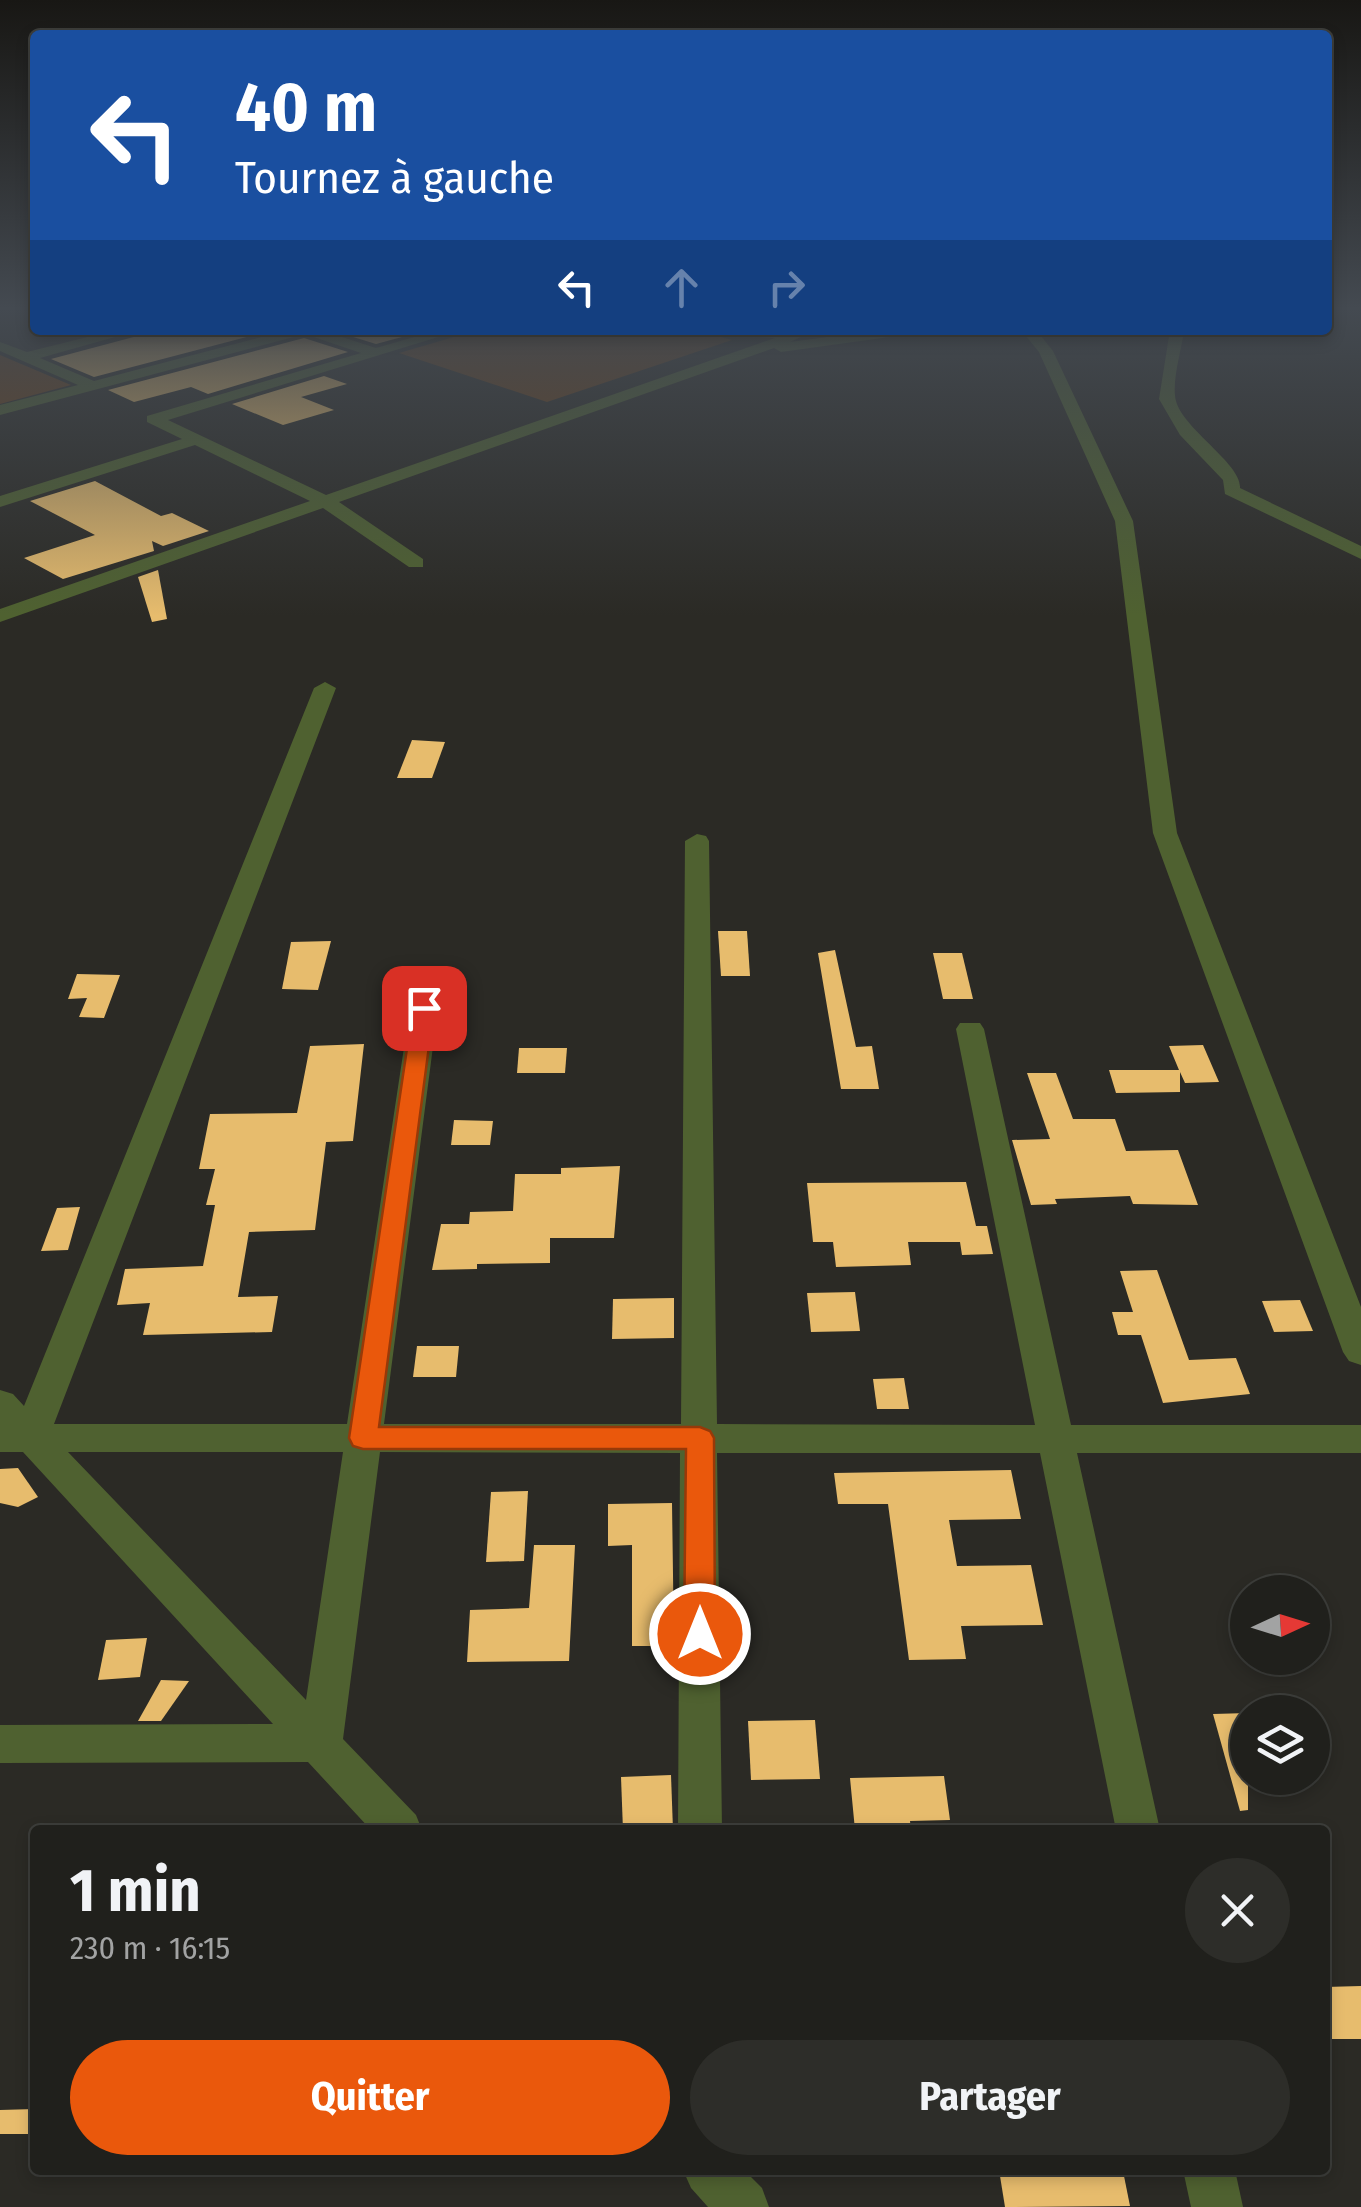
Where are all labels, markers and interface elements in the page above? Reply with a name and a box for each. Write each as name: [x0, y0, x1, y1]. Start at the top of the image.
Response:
text: 40 m: [235, 66, 377, 150]
icon: left: [70, 70, 200, 200]
text: Tournez à gauche: [235, 151, 554, 205]
icon: left: [549, 260, 604, 315]
icon: ahead: [654, 260, 709, 315]
icon: right: [759, 260, 814, 315]
pin: [382, 966, 467, 1051]
icon: arrive: [397, 981, 452, 1036]
north arrow: [1230, 1575, 1330, 1675]
map controls: [1230, 1575, 1330, 1795]
position arrow: [648, 1582, 752, 1686]
button: layers: [1230, 1695, 1330, 1795]
text: 1 min: [70, 1855, 201, 1927]
button: close: [1185, 1858, 1290, 1963]
text: 230 m · 16:15: [70, 1929, 230, 1967]
button: Quitter: [70, 2040, 670, 2155]
button: Partager: [690, 2040, 1290, 2155]

